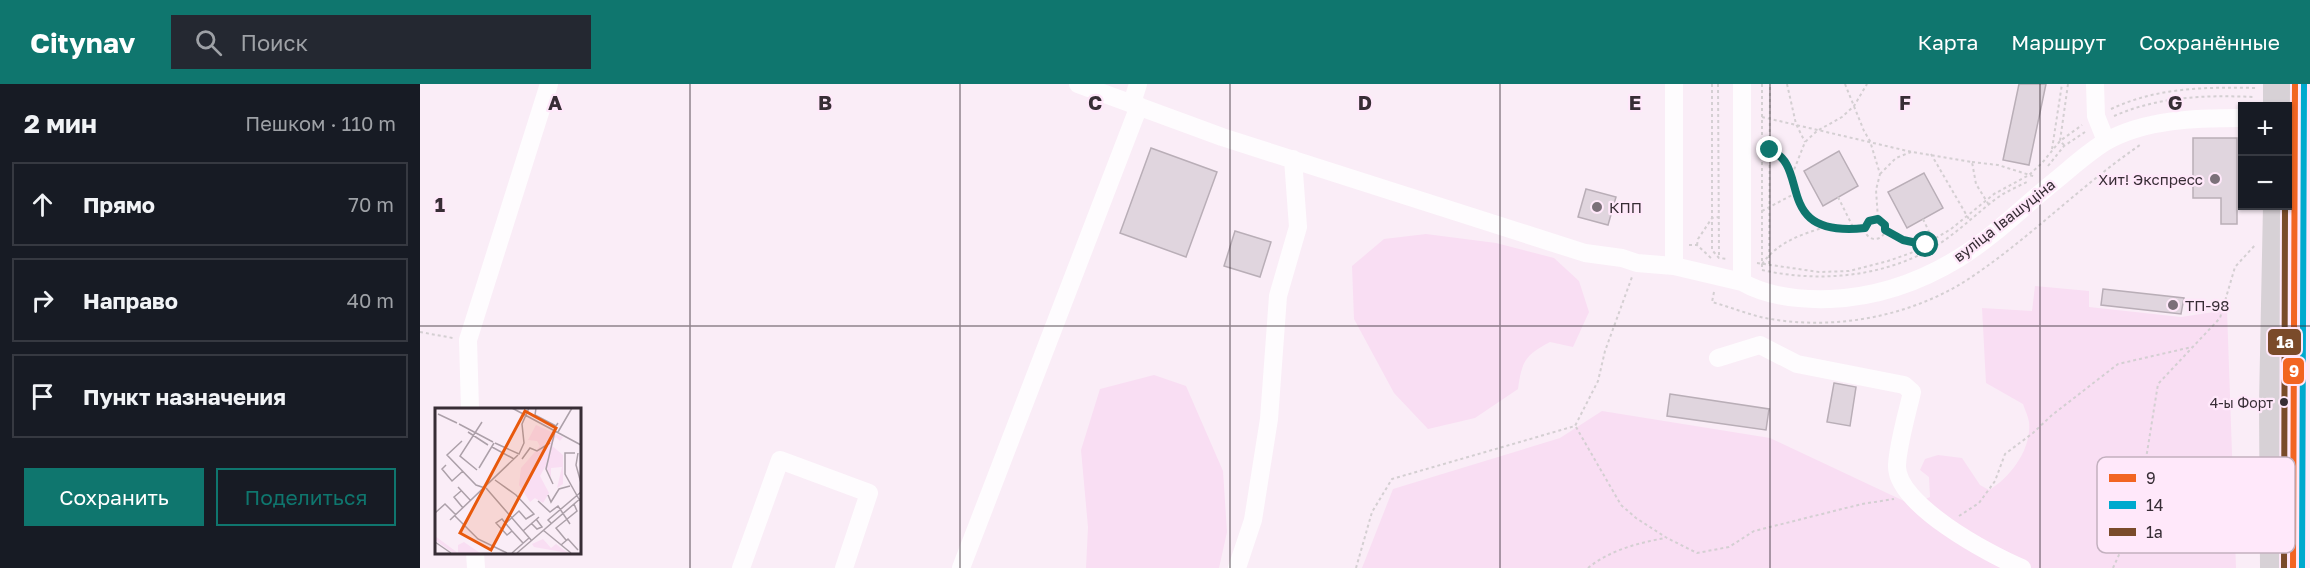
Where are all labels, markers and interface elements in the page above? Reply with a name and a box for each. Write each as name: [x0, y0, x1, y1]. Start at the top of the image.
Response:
search box: [171, 15, 591, 69]
text: Citynav: [30, 26, 135, 59]
icon: search: [192, 26, 225, 59]
text: Поиск: [240, 29, 308, 56]
text: Карта: [1917, 29, 1978, 55]
text: Маршрут: [2011, 29, 2106, 55]
text: Сохранённые: [2139, 29, 2280, 55]
text: A: [548, 90, 562, 114]
text: B: [818, 90, 832, 114]
text: C: [1088, 90, 1102, 114]
text: D: [1358, 90, 1372, 114]
text: E: [1629, 90, 1641, 114]
text: F: [1899, 90, 1911, 114]
text: G: [2168, 90, 2182, 114]
map controls: [2238, 102, 2292, 210]
button: +: [2238, 102, 2292, 156]
text: 2 мин: [24, 108, 97, 139]
text: Пешком · 110 m: [245, 111, 396, 135]
route end: [1756, 136, 1782, 162]
button: −: [2238, 156, 2292, 210]
place label: Хит! Экспресс: [2098, 170, 2203, 188]
marker: Хит! Экспресс: [2208, 172, 2222, 186]
street label: вуліца Івашуціна: [1950, 175, 2058, 265]
icon: ahead: [26, 188, 59, 221]
text: Прямо: [83, 191, 155, 218]
text: 70 m: [348, 192, 394, 216]
text: 1: [435, 192, 445, 216]
place label: КПП: [1609, 198, 1642, 216]
marker: КПП: [1590, 200, 1604, 214]
route start: [1912, 231, 1938, 257]
icon: right: [26, 284, 59, 317]
text: Направо: [83, 287, 178, 314]
text: 40 m: [347, 288, 394, 312]
place label: ТП-98: [2185, 296, 2229, 314]
marker: ТП-98: [2166, 298, 2180, 312]
line badge: 1а: [2267, 328, 2302, 356]
text: 1а: [2276, 332, 2294, 352]
line badge: 9: [2282, 357, 2305, 385]
text: 9: [2289, 361, 2299, 381]
icon: arrive: [26, 380, 59, 413]
text: Пункт назначения: [83, 383, 286, 410]
place label: 4-ы Форт: [2210, 394, 2273, 411]
marker: 4-ы Форт: [2278, 396, 2290, 408]
inset map: [435, 408, 580, 553]
legend: [2097, 457, 2295, 553]
button: Сохранить: [24, 468, 204, 526]
button: Поделиться: [216, 468, 396, 526]
text: 9: [2146, 468, 2156, 488]
text: 14: [2146, 495, 2164, 515]
text: 1а: [2146, 522, 2163, 542]

